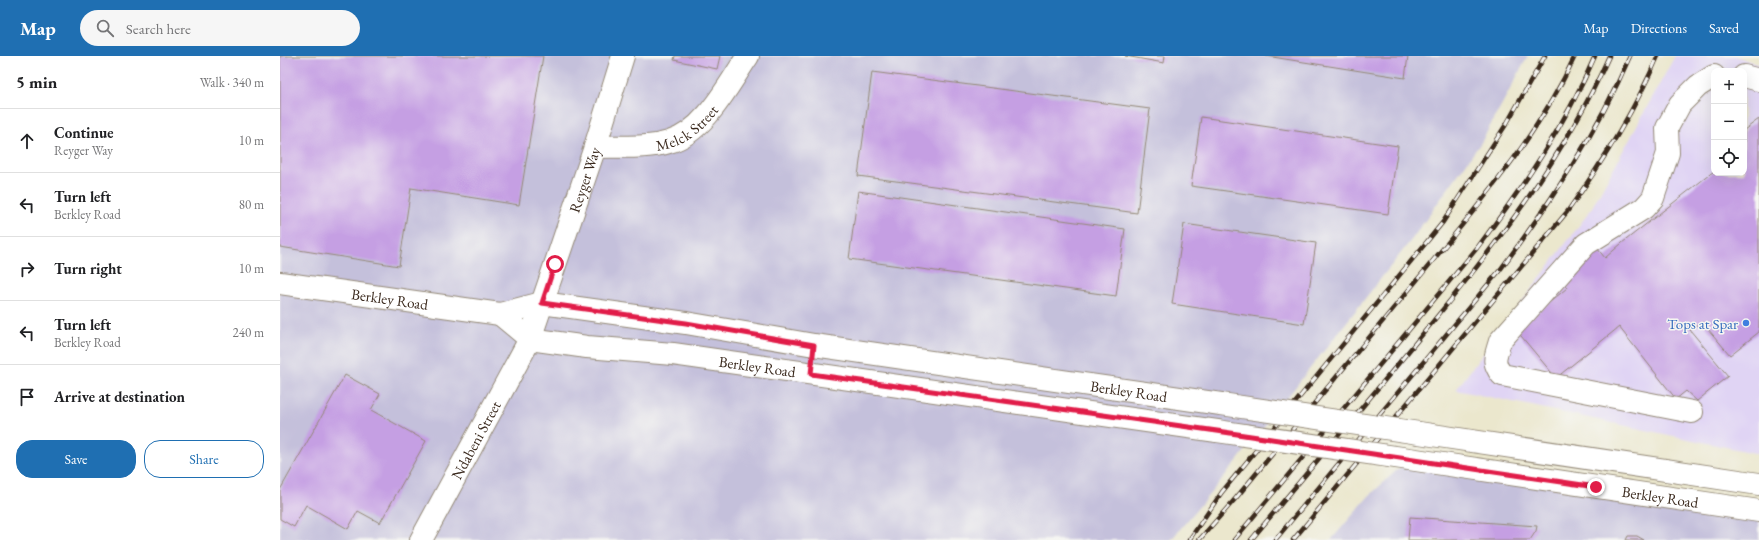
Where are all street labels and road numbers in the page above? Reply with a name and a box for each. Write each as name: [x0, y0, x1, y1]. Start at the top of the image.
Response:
street label: Melck Street: [654, 100, 722, 154]
street label: Reyger Way: [564, 144, 604, 215]
street label: Berkley Road: [350, 284, 430, 313]
street label: Berkley Road: [718, 351, 797, 381]
street label: Berkley Road: [1089, 376, 1169, 406]
street label: Ndabeni Street: [446, 397, 504, 482]
street label: Berkley Road: [1621, 481, 1700, 511]

